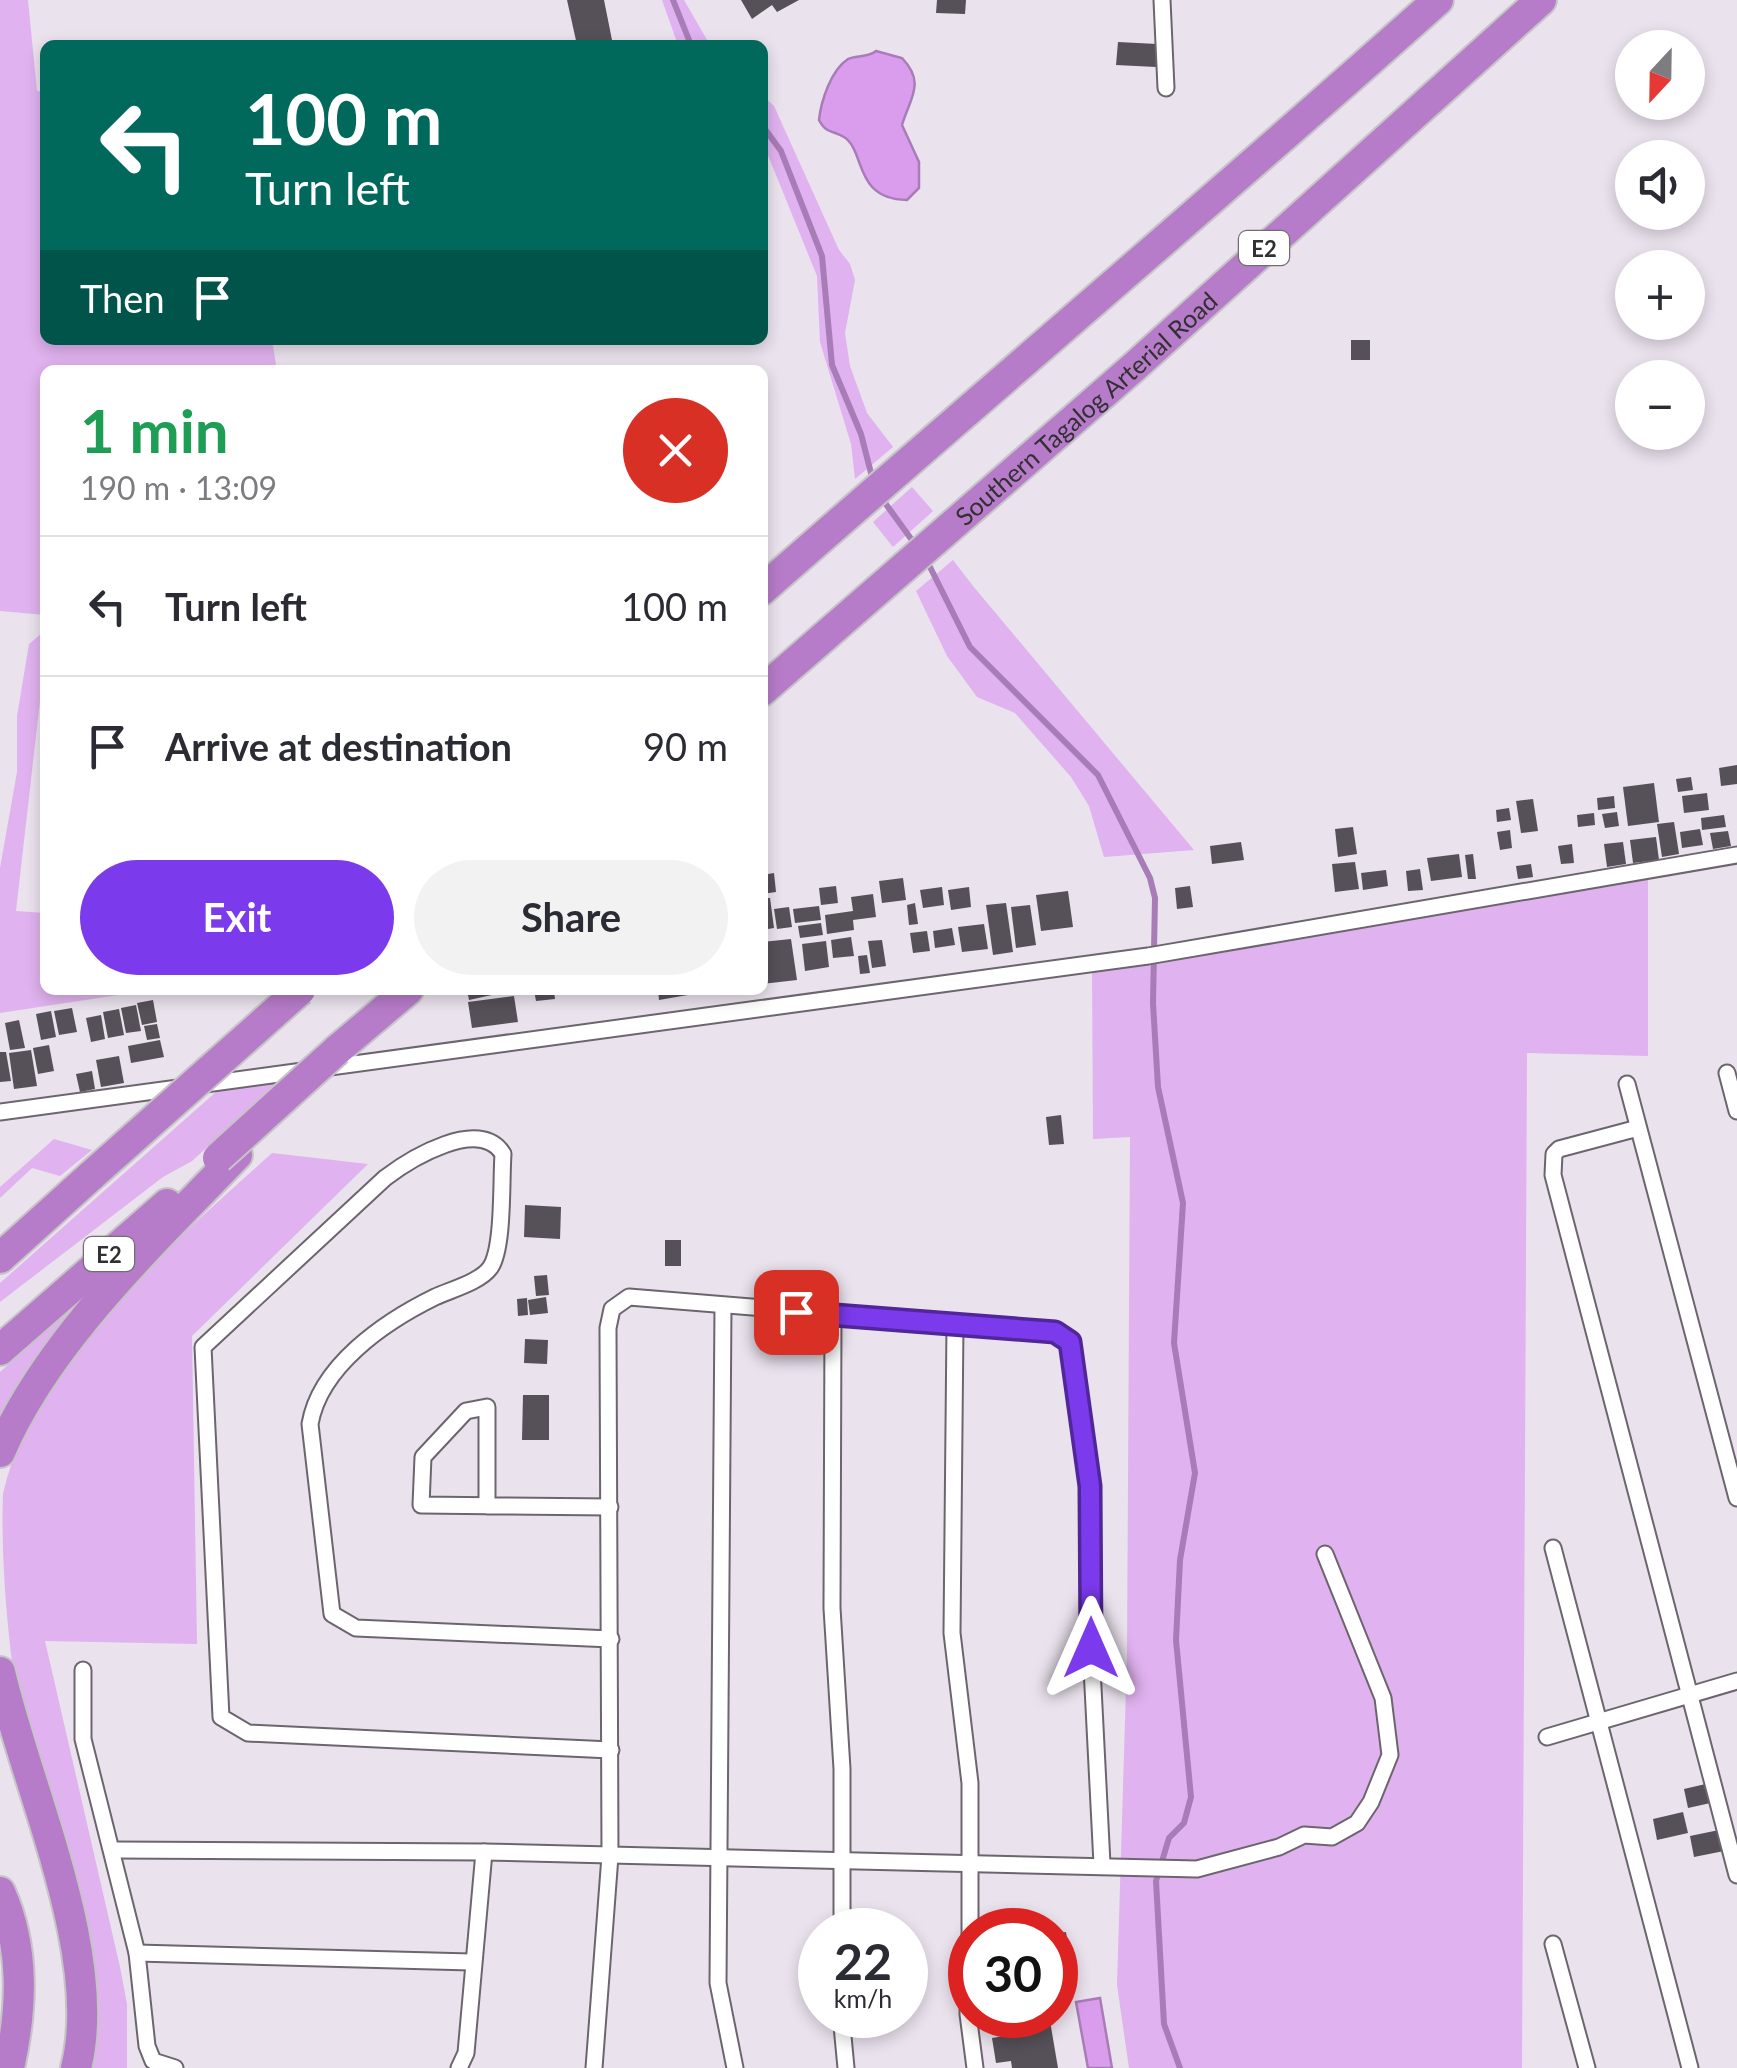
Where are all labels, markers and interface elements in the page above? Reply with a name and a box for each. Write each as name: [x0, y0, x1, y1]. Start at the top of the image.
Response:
north arrow: [1615, 30, 1705, 120]
map controls: [1615, 30, 1705, 450]
text: 100 m: [245, 76, 442, 160]
icon: left: [80, 80, 210, 210]
button: sound: [1615, 140, 1705, 230]
text: Turn left: [245, 161, 410, 215]
road number: E2: [1239, 231, 1289, 265]
button: +: [1615, 250, 1705, 340]
icon: arrive: [185, 270, 240, 325]
text: Then: [80, 275, 165, 321]
street label: Southern Tagalog Arterial Road: [949, 285, 1223, 531]
button: −: [1615, 360, 1705, 450]
text: 1 min: [80, 394, 229, 466]
button: close: [623, 398, 728, 503]
text: 190 m · 13:09: [80, 468, 277, 507]
icon: left: [80, 579, 135, 634]
text: Turn left: [165, 583, 307, 629]
text: 100 m: [621, 583, 728, 629]
icon: arrive: [80, 719, 135, 774]
text: Arrive at destination: [165, 723, 512, 769]
text: 90 m: [643, 723, 728, 769]
button: Exit: [80, 860, 394, 975]
button: Share: [414, 860, 728, 975]
road number: E2: [84, 1237, 134, 1271]
pin: [754, 1270, 839, 1355]
icon: arrive: [769, 1285, 824, 1340]
position arrow: [1039, 1596, 1143, 1700]
speed limit sign: 30: [948, 1908, 1078, 2038]
text: 22: [834, 1931, 892, 1991]
text: km/h: [834, 1983, 892, 2013]

